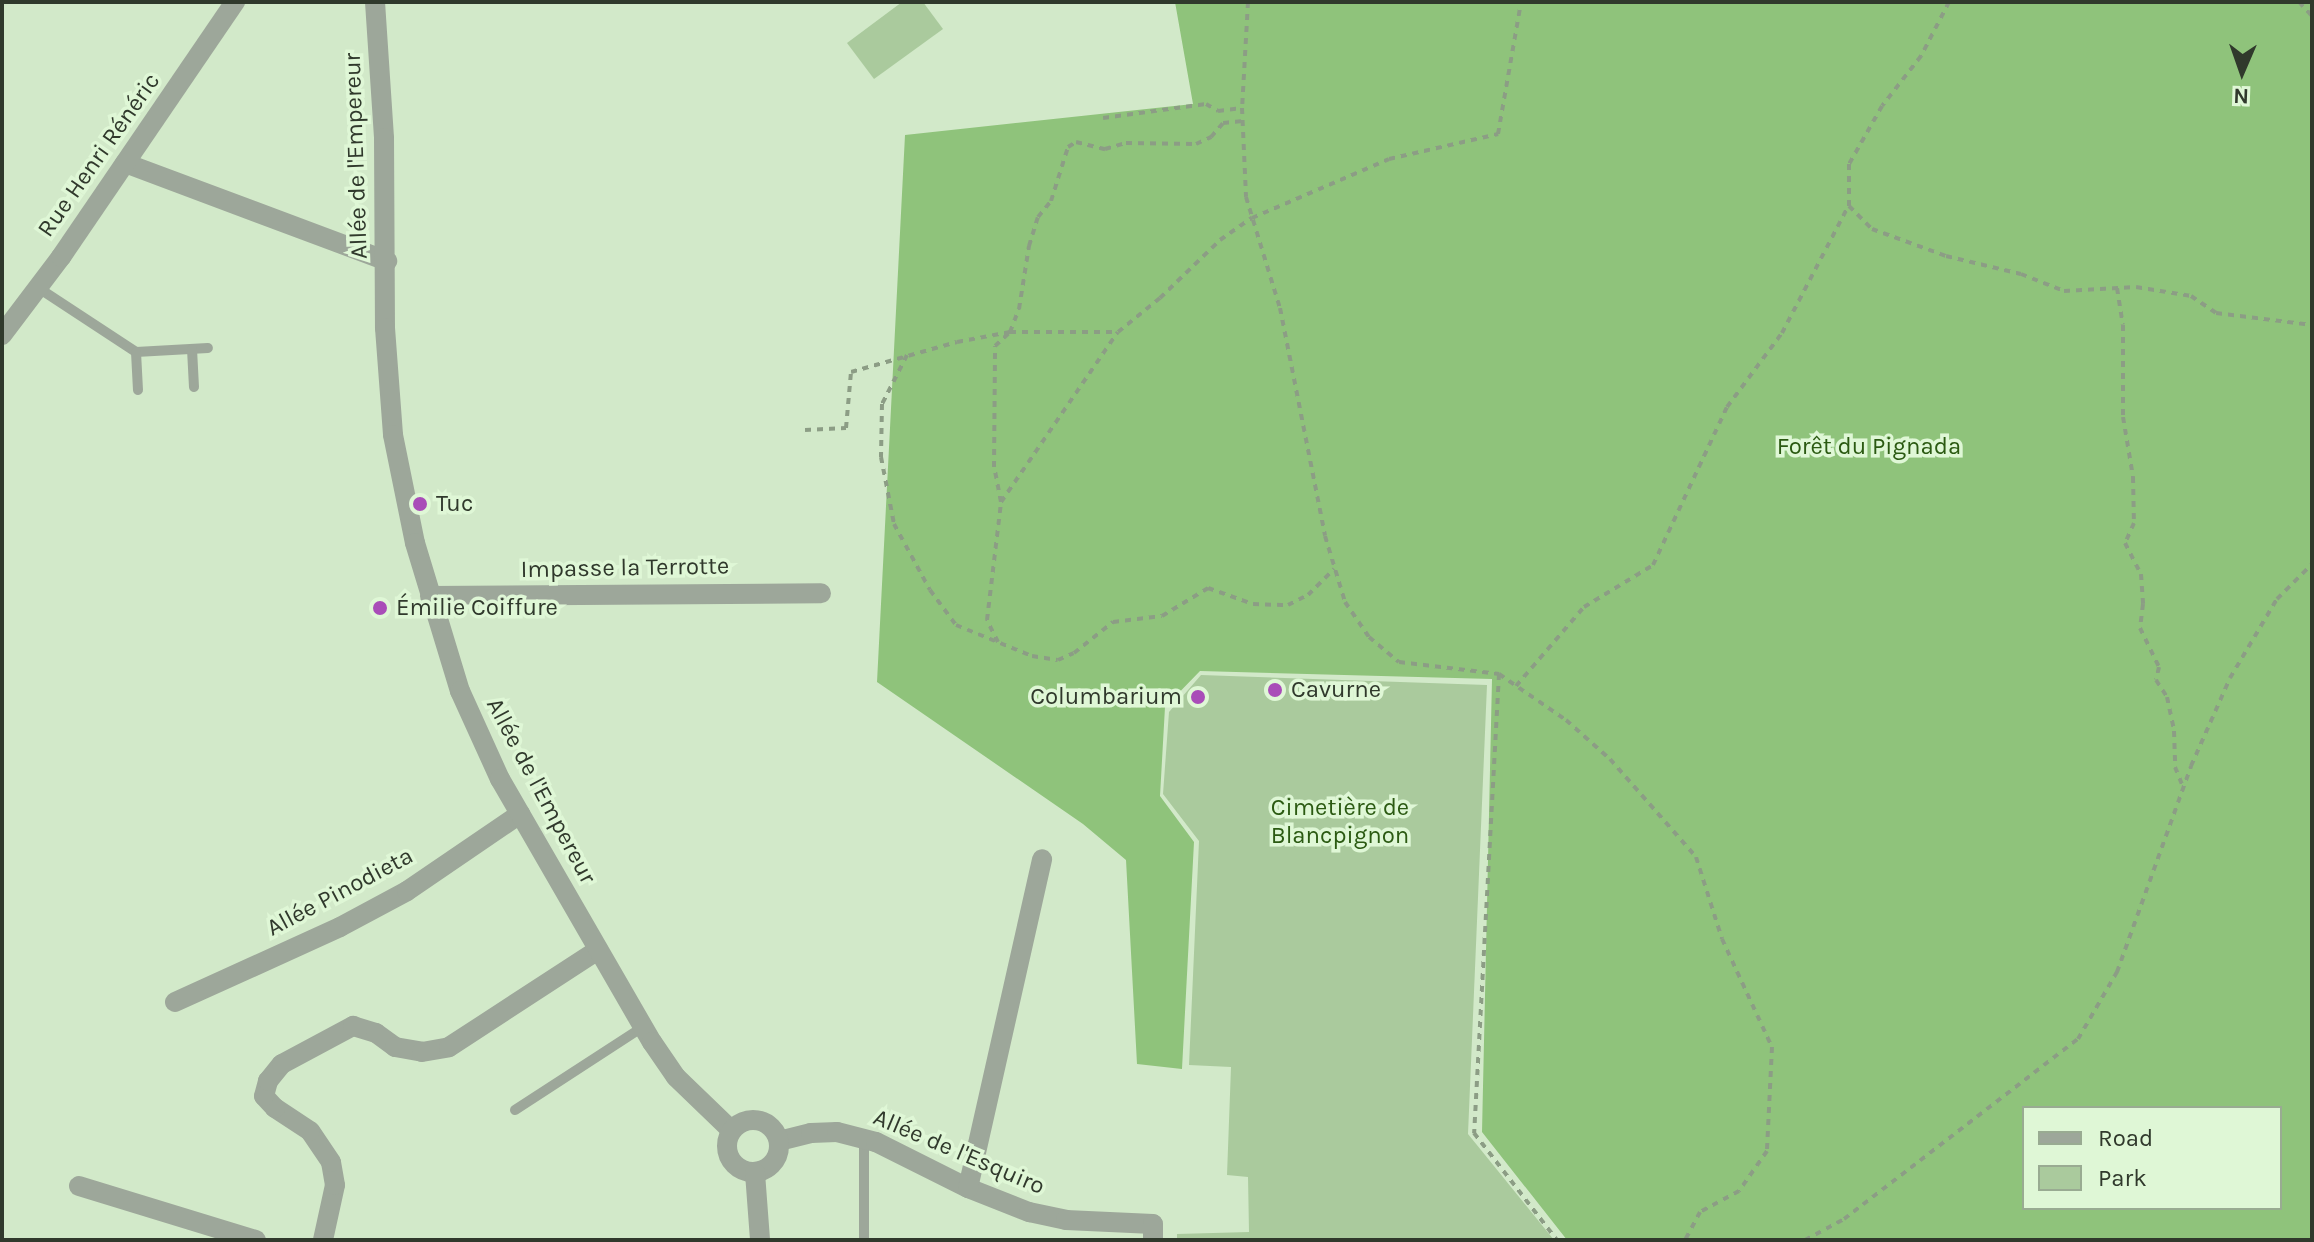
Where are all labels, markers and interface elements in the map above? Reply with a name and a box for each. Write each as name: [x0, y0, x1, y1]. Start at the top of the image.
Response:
north arrow: [2202, 32, 2282, 112]
street label: Allée de l'Empereur: [338, 52, 374, 260]
street label: Rue Henri Rénéric: [32, 67, 166, 243]
text: N: [2233, 83, 2250, 109]
park label: Forêt du Pignada: [1777, 433, 1961, 461]
place label: Tuc: [436, 490, 473, 518]
marker: Tuc: [411, 495, 429, 513]
street label: Impasse la Terrotte: [520, 552, 730, 584]
place label: Émilie Coiffure: [396, 594, 558, 622]
marker: Émilie Coiffure: [371, 599, 389, 617]
place label: Cavurne: [1291, 676, 1381, 704]
marker: Cavurne: [1266, 681, 1284, 699]
place label: Columbarium: [1030, 683, 1182, 711]
marker: Columbarium: [1189, 688, 1207, 706]
street label: Allée de l'Empereur: [480, 693, 602, 889]
park label: Cimetière de Blancpignon: [1271, 794, 1409, 850]
street label: Allée Pinodieta: [262, 841, 418, 943]
street label: Allée de l'Esquiro: [869, 1103, 1049, 1201]
legend: [2022, 1106, 2282, 1210]
text: Road: [2098, 1124, 2153, 1152]
text: Park: [2098, 1164, 2147, 1192]

